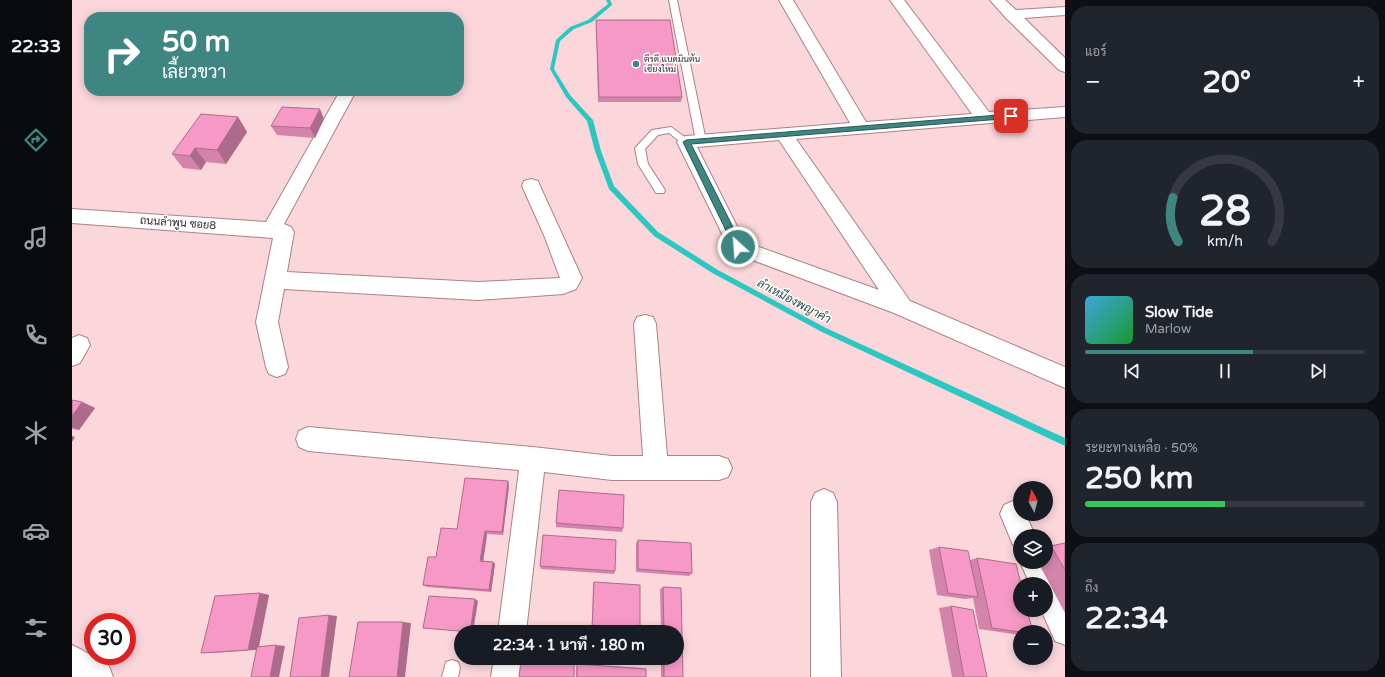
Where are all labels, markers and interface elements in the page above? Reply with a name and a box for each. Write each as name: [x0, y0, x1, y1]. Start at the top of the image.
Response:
text: 50 m: [162, 25, 230, 59]
icon: right: [96, 28, 148, 80]
text: 22:33: [11, 35, 61, 57]
text: แอร์: [1085, 44, 1106, 60]
place label: ตีรดี แบดมินตัน เชียงใหม่: [644, 53, 701, 75]
marker: ตีรดี แบดมินตัน เชียงใหม่: [631, 59, 641, 69]
text: เลี้ยวขวา: [162, 61, 226, 83]
text: 20°: [1202, 64, 1251, 101]
text: −: [1085, 69, 1101, 95]
text: +: [1353, 69, 1365, 95]
pin: [994, 99, 1028, 133]
icon: arrive: [1000, 105, 1022, 127]
icon: directions: [22, 126, 50, 154]
text: 28: [1199, 187, 1251, 237]
street label: ถนนลำพูน ซอย8: [139, 213, 217, 233]
icon: music: [22, 224, 50, 252]
position arrow: [717, 226, 759, 268]
text: km/h: [1207, 233, 1243, 250]
water label: ลำเหมืองพญาคำ: [755, 275, 834, 326]
text: Slow Tide: [1145, 303, 1213, 321]
icon: phone: [22, 321, 50, 349]
text: Marlow: [1145, 321, 1191, 337]
icon: previous: [1121, 360, 1143, 382]
icon: pause: [1214, 360, 1236, 382]
icon: next: [1307, 360, 1329, 382]
icon: climate: [22, 419, 50, 447]
text: ระยะทางเหลือ · 50%: [1085, 440, 1198, 456]
text: 250 km: [1085, 460, 1193, 497]
north arrow: [1013, 481, 1053, 521]
map controls: [1013, 481, 1053, 665]
icon: car: [22, 517, 50, 545]
button: layers: [1013, 529, 1053, 569]
button: +: [1013, 577, 1053, 617]
text: ถึง: [1085, 580, 1098, 596]
text: 22:34: [1085, 600, 1168, 637]
speed limit sign: 30: [84, 613, 136, 665]
icon: filters: [22, 614, 50, 642]
button: −: [1013, 625, 1053, 665]
text: 22:34 · 1 นาที · 180 m: [493, 636, 645, 654]

